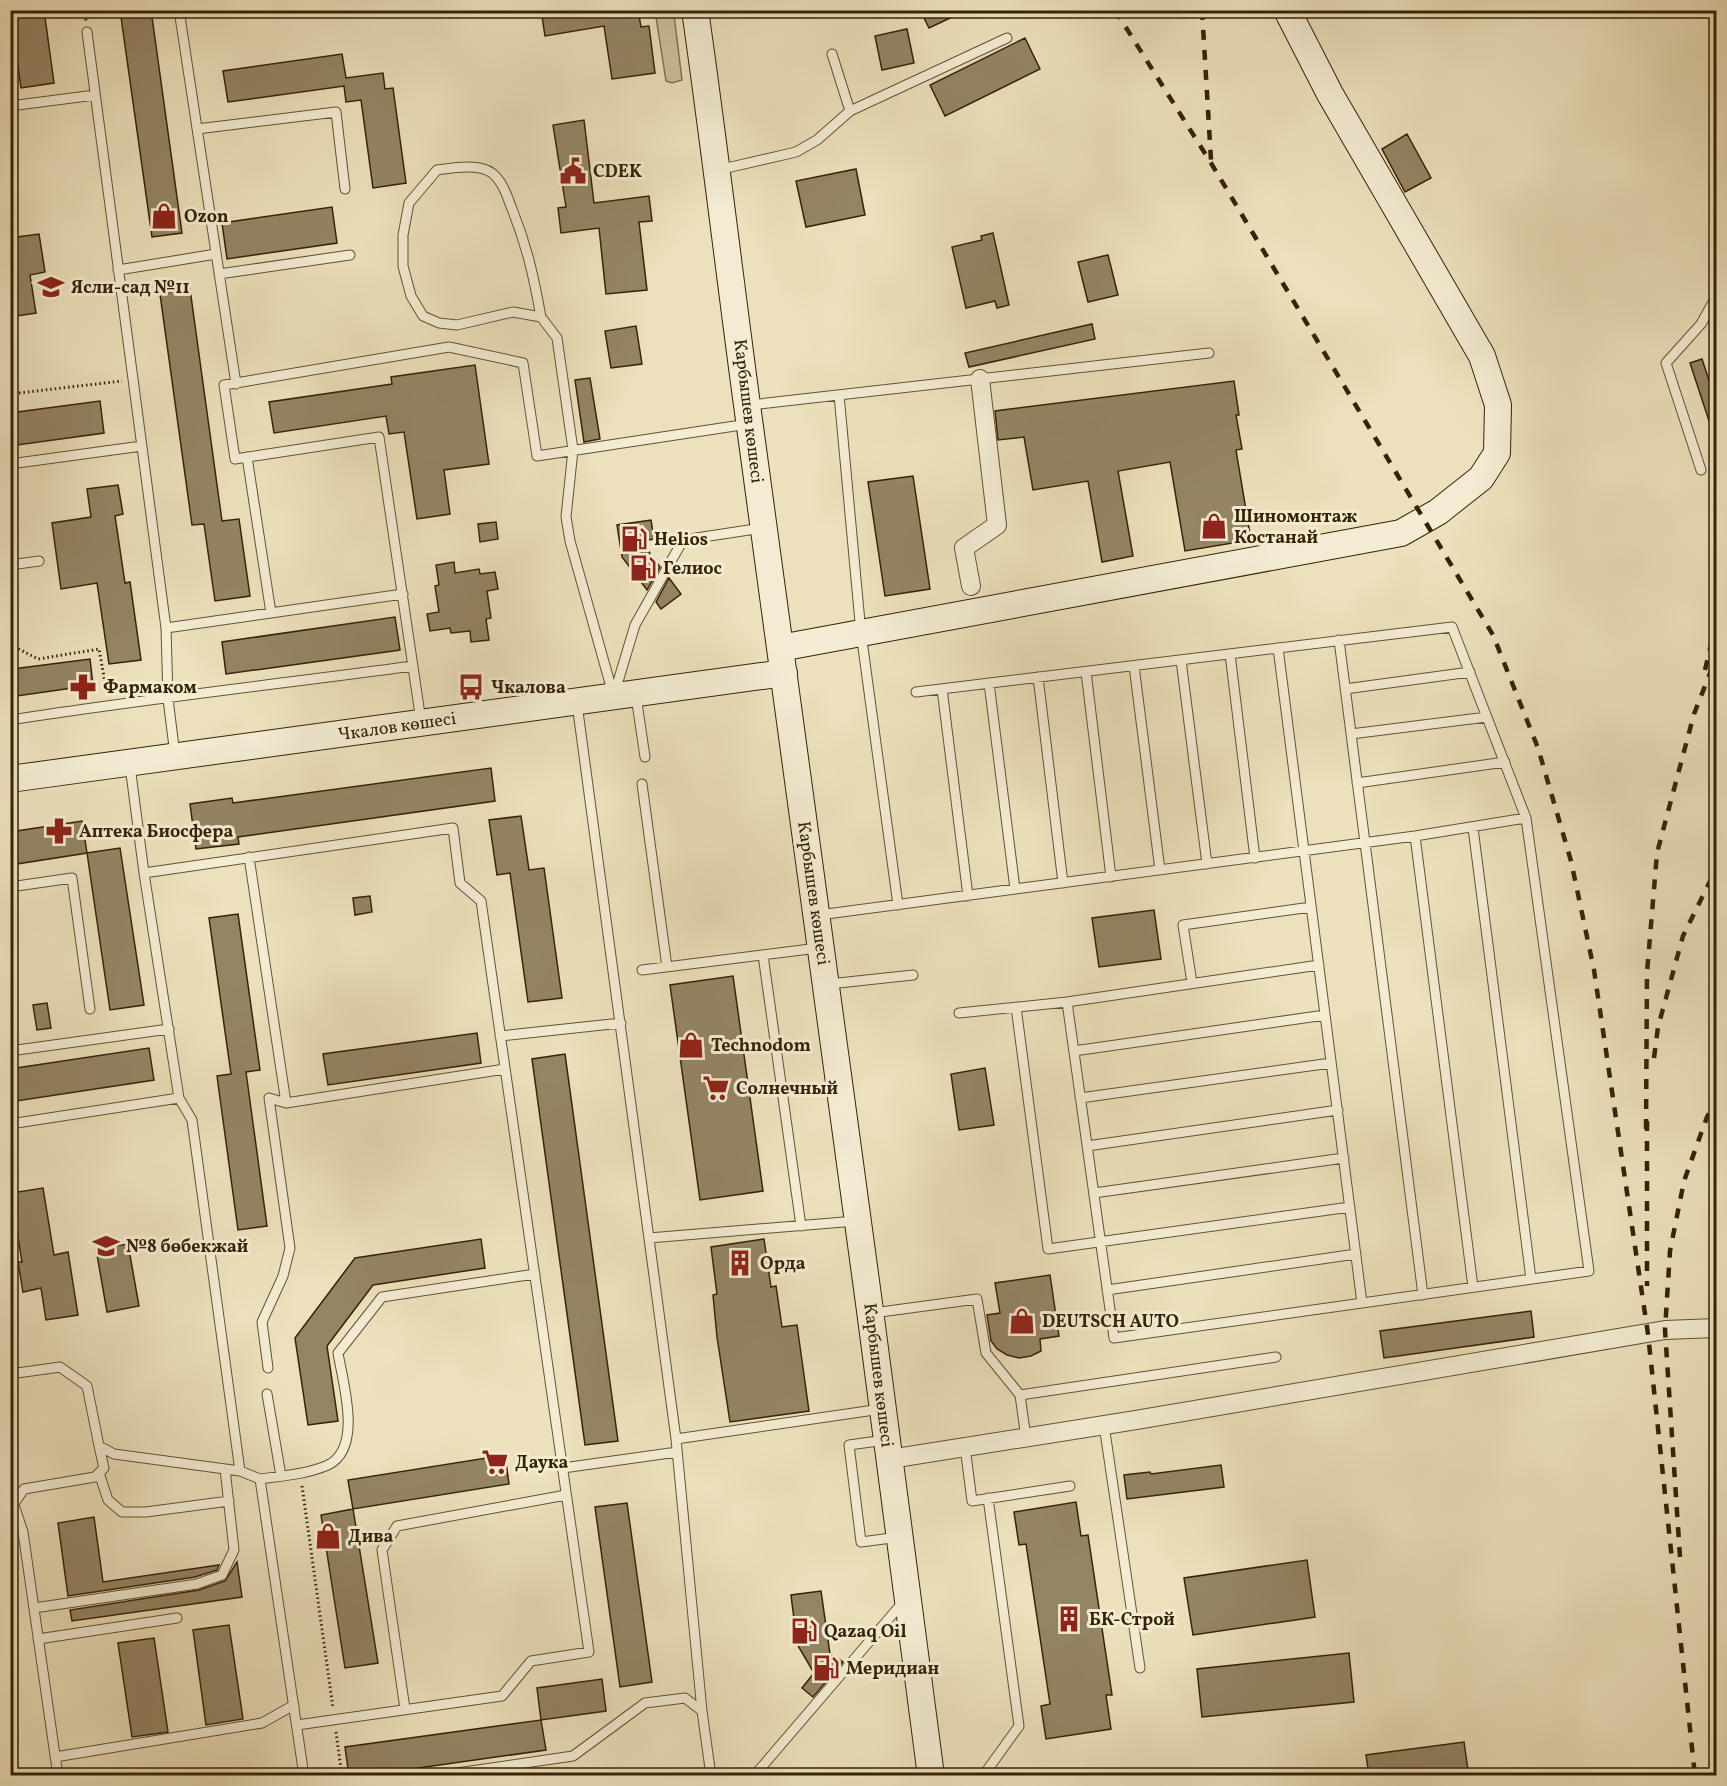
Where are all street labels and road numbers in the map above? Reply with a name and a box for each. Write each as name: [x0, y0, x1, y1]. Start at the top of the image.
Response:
street label: Карбышев көшесі: [726, 338, 769, 485]
street label: Чкалов көшесі: [336, 707, 458, 748]
street label: Карбышев көшесі: [790, 820, 835, 967]
street label: Карбышев көшесі: [856, 1302, 899, 1449]

